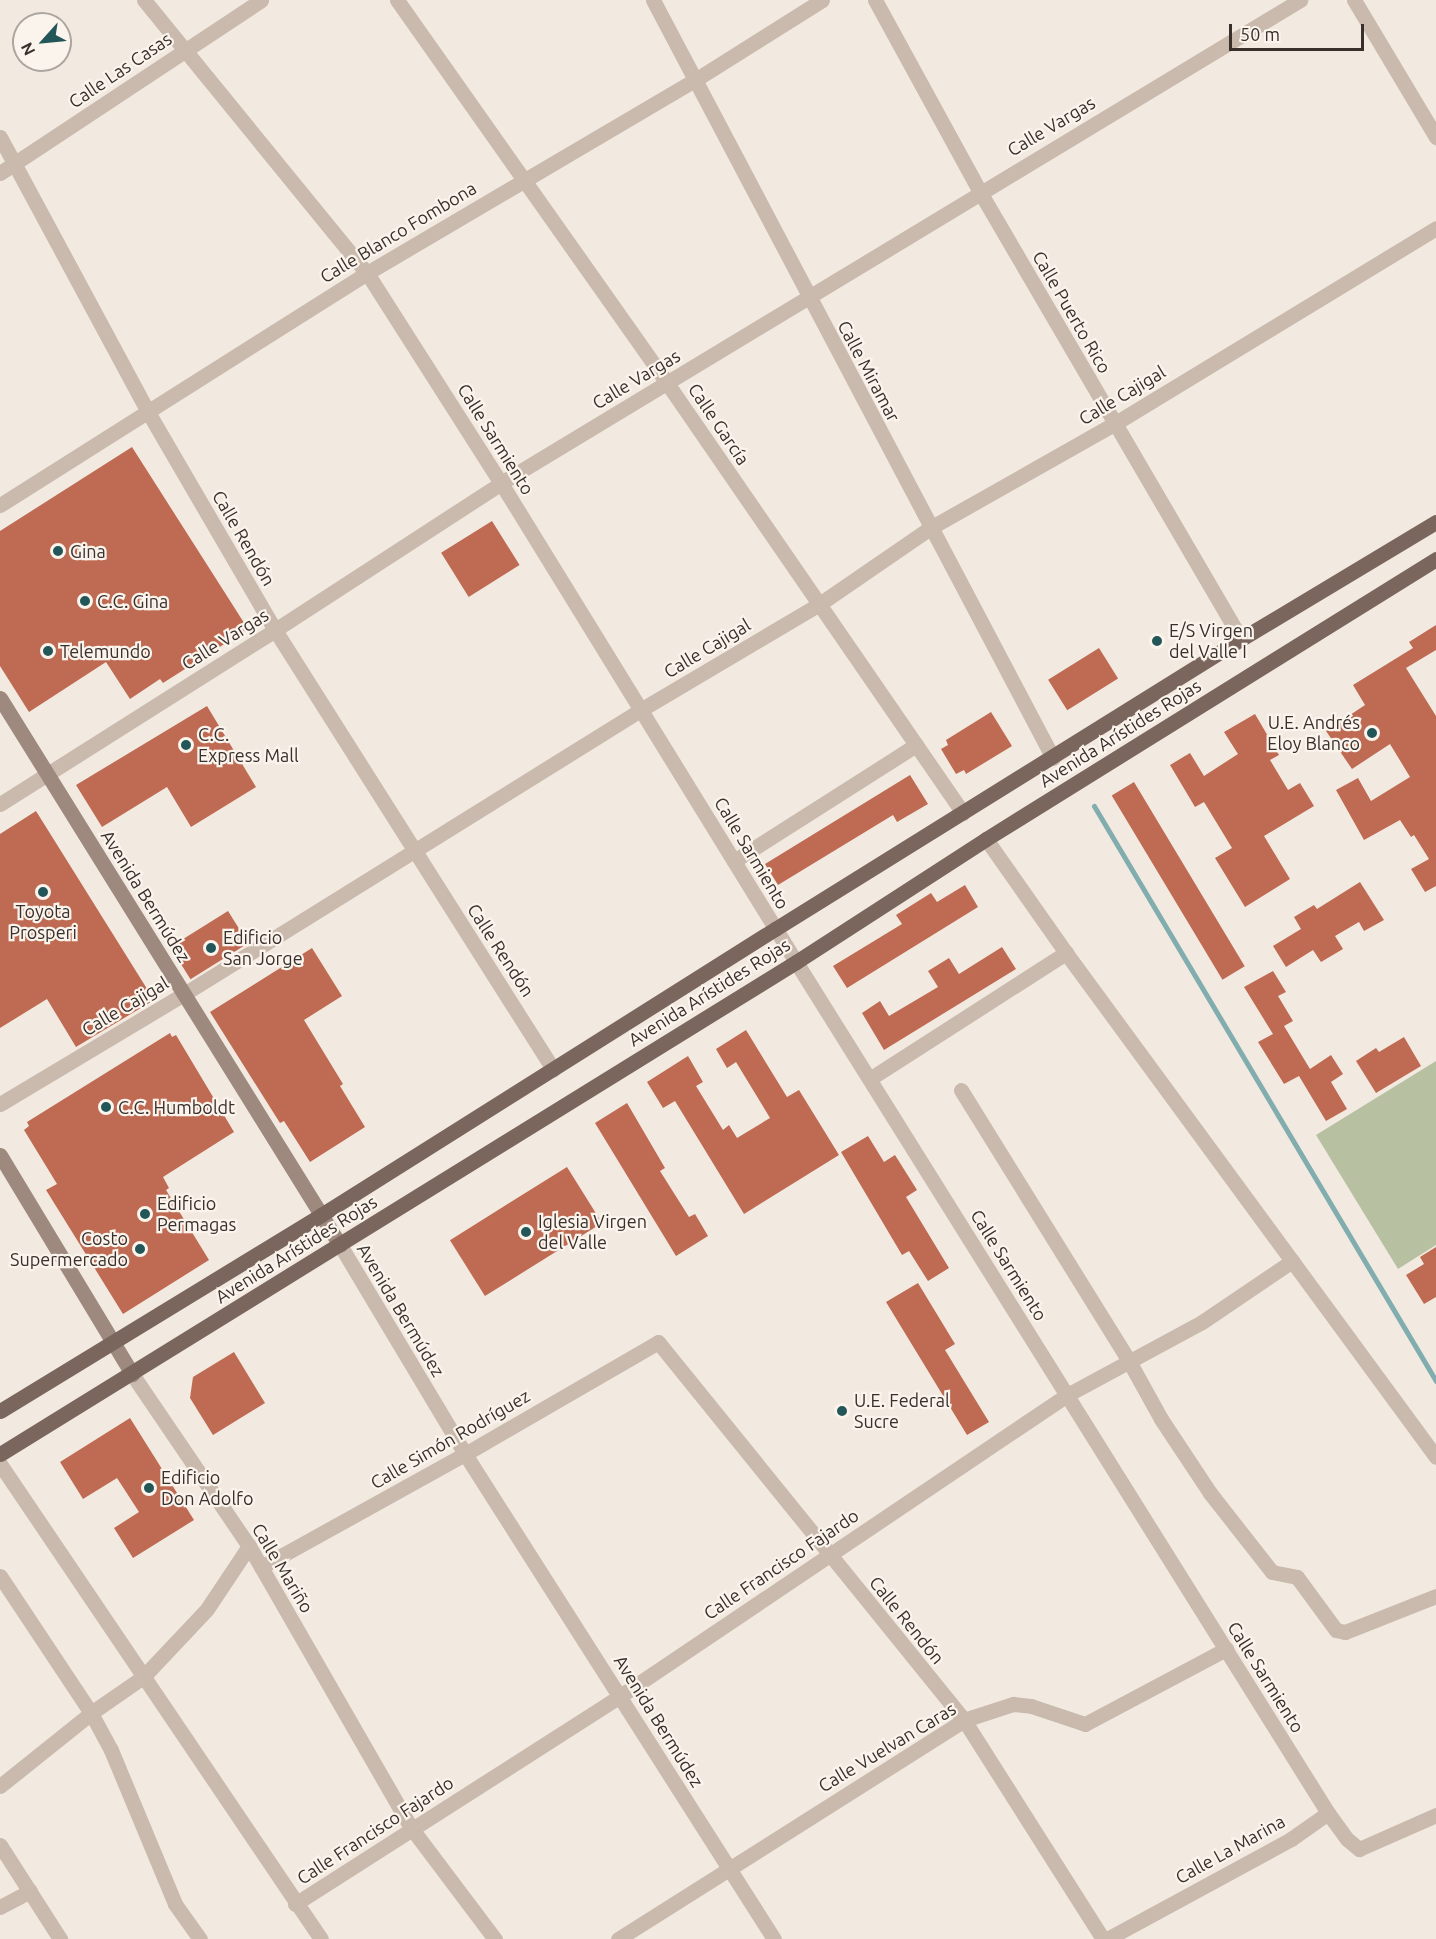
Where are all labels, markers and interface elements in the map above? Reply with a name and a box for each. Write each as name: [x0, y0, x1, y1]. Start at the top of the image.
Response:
north arrow: [12, 12, 72, 72]
scale bar: [1232, 12, 1367, 50]
text: 50 m: [1240, 24, 1280, 44]
street label: Calle Las Casas: [64, 28, 176, 112]
text: N: [17, 40, 38, 59]
street label: Calle Vargas: [1003, 91, 1099, 161]
street label: Calle Blanco Fombona: [316, 177, 480, 287]
street label: Calle Puerto Rico: [1028, 247, 1116, 377]
street label: Calle Miramar: [833, 317, 905, 425]
street label: Calle Vargas: [588, 344, 684, 414]
street label: Calle Cajigal: [1075, 361, 1169, 429]
street label: Calle Sarmiento: [453, 379, 539, 499]
street label: Calle García: [684, 379, 754, 469]
street label: Calle Rendón: [208, 486, 280, 590]
place label: Gina: [70, 540, 106, 562]
marker: Gina: [51, 544, 65, 558]
place label: C.C. Gina: [97, 590, 168, 612]
marker: C.C. Gina: [78, 594, 92, 608]
street label: Calle Vargas: [178, 604, 272, 674]
street label: Calle Cajigal: [660, 614, 754, 682]
place label: E/S Virgen del Valle I: [1169, 620, 1253, 662]
marker: E/S Virgen del Valle I: [1150, 634, 1164, 648]
place label: Telemundo: [60, 640, 151, 662]
marker: Telemundo: [41, 644, 55, 658]
street label: Avenida Arístides Rojas: [1035, 674, 1205, 792]
place label: U.E. Andrés Eloy Blanco: [1267, 712, 1360, 754]
place label: C.C. Express Mall: [198, 724, 299, 766]
marker: U.E. Andrés Eloy Blanco: [1365, 726, 1379, 740]
marker: C.C. Express Mall: [179, 738, 193, 752]
street label: Calle Sarmiento: [710, 793, 794, 913]
street label: Avenida Bermúdez: [97, 826, 195, 966]
marker: Toyota Prosperi: [36, 885, 50, 899]
street label: Calle Rendón: [463, 899, 539, 1001]
place label: Toyota Prosperi: [9, 901, 77, 944]
place label: Edificio San Jorge: [223, 927, 303, 970]
street label: Avenida Arístides Rojas: [624, 933, 794, 1051]
marker: Edificio San Jorge: [204, 941, 218, 955]
street label: Calle Cajigal: [78, 972, 172, 1040]
place label: C.C. Humboldt: [118, 1096, 235, 1118]
marker: C.C. Humboldt: [99, 1100, 113, 1114]
street label: Avenida Arístides Rojas: [211, 1190, 381, 1308]
place label: Edificio Permagas: [157, 1193, 236, 1236]
street label: Calle Sarmiento: [966, 1205, 1052, 1325]
marker: Edificio Permagas: [138, 1207, 152, 1221]
place label: Iglesia Virgen del Valle: [538, 1211, 647, 1254]
marker: Iglesia Virgen del Valle: [519, 1225, 533, 1239]
place label: Costo Supermercado: [10, 1228, 128, 1270]
street label: Avenida Bermúdez: [353, 1240, 449, 1380]
marker: Costo Supermercado: [133, 1242, 147, 1256]
street label: Calle Simón Rodríguez: [367, 1385, 533, 1493]
place label: U.E. Federal Sucre: [854, 1390, 950, 1432]
marker: U.E. Federal Sucre: [835, 1404, 849, 1418]
place label: Edificio Don Adolfo: [161, 1467, 253, 1510]
marker: Edificio Don Adolfo: [142, 1481, 156, 1495]
street label: Calle Francisco Fajardo: [699, 1504, 863, 1624]
street label: Calle Mariño: [248, 1519, 318, 1617]
street label: Calle Rendón: [865, 1572, 949, 1668]
street label: Calle Sarmiento: [1223, 1617, 1309, 1737]
street label: Avenida Bermúdez: [610, 1651, 708, 1791]
street label: Calle Vuelvan Caras: [814, 1697, 960, 1797]
street label: Calle Francisco Fajardo: [293, 1771, 457, 1889]
street label: Calle La Marina: [1171, 1810, 1289, 1888]

